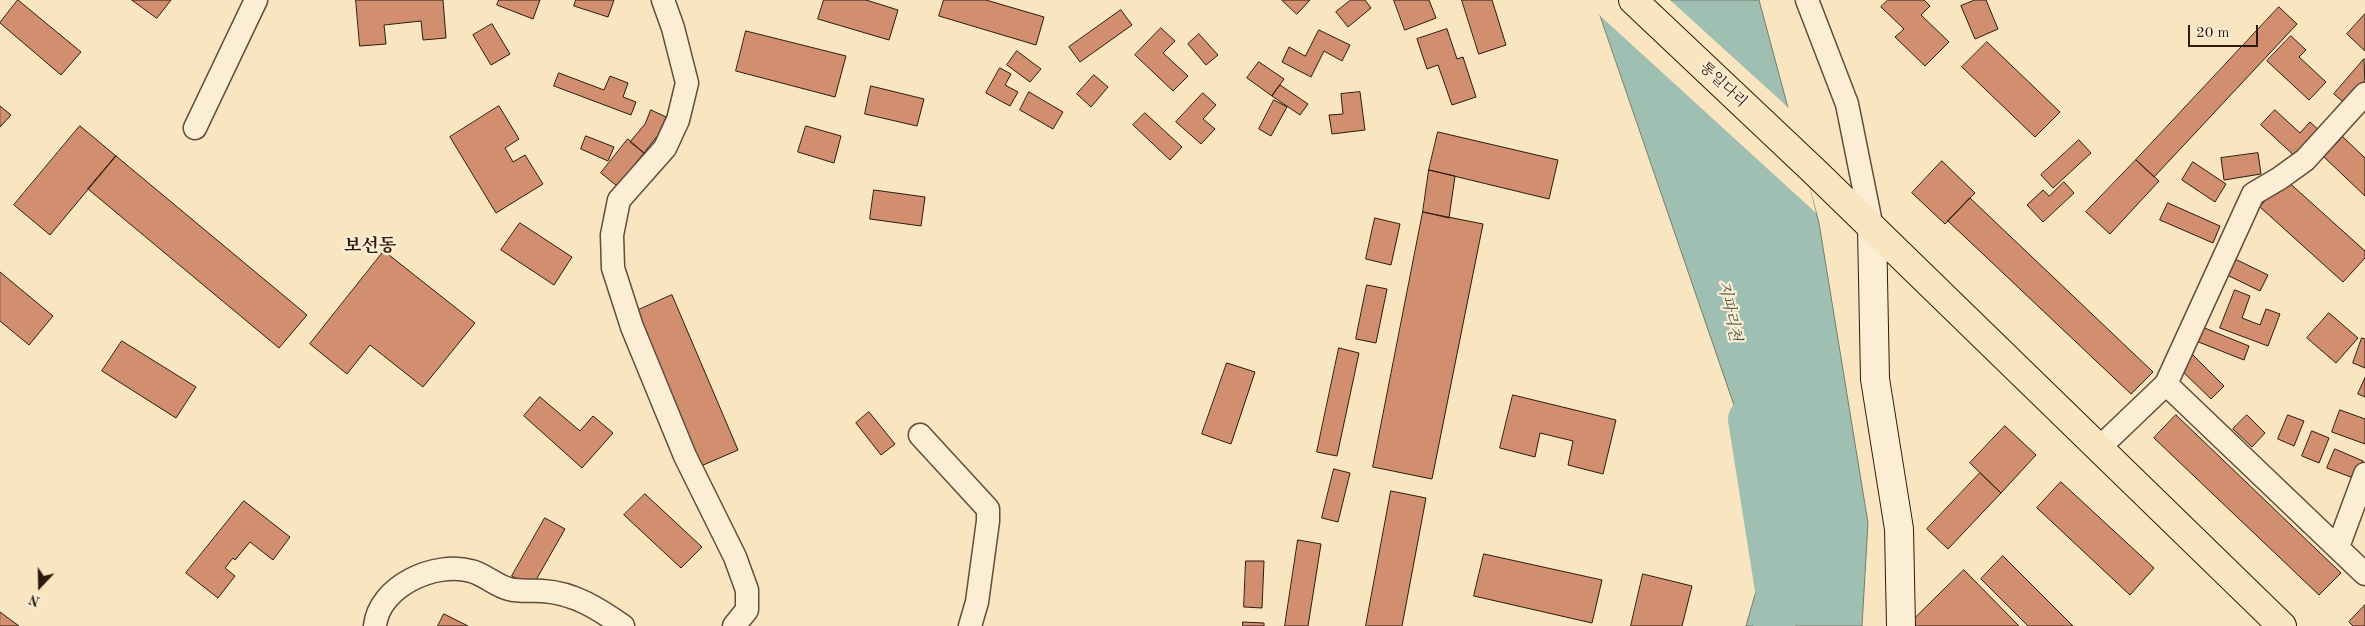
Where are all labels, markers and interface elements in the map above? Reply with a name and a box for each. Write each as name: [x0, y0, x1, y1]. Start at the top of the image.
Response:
scale bar: [2190, 15, 2260, 47]
text: 20 m: [2196, 26, 2230, 41]
street label: 통일다리: [1696, 59, 1750, 111]
district label: 보선동: [344, 235, 396, 257]
water label: 지파리천: [1713, 279, 1745, 343]
north arrow: [15, 561, 65, 611]
text: N: [27, 592, 42, 608]

